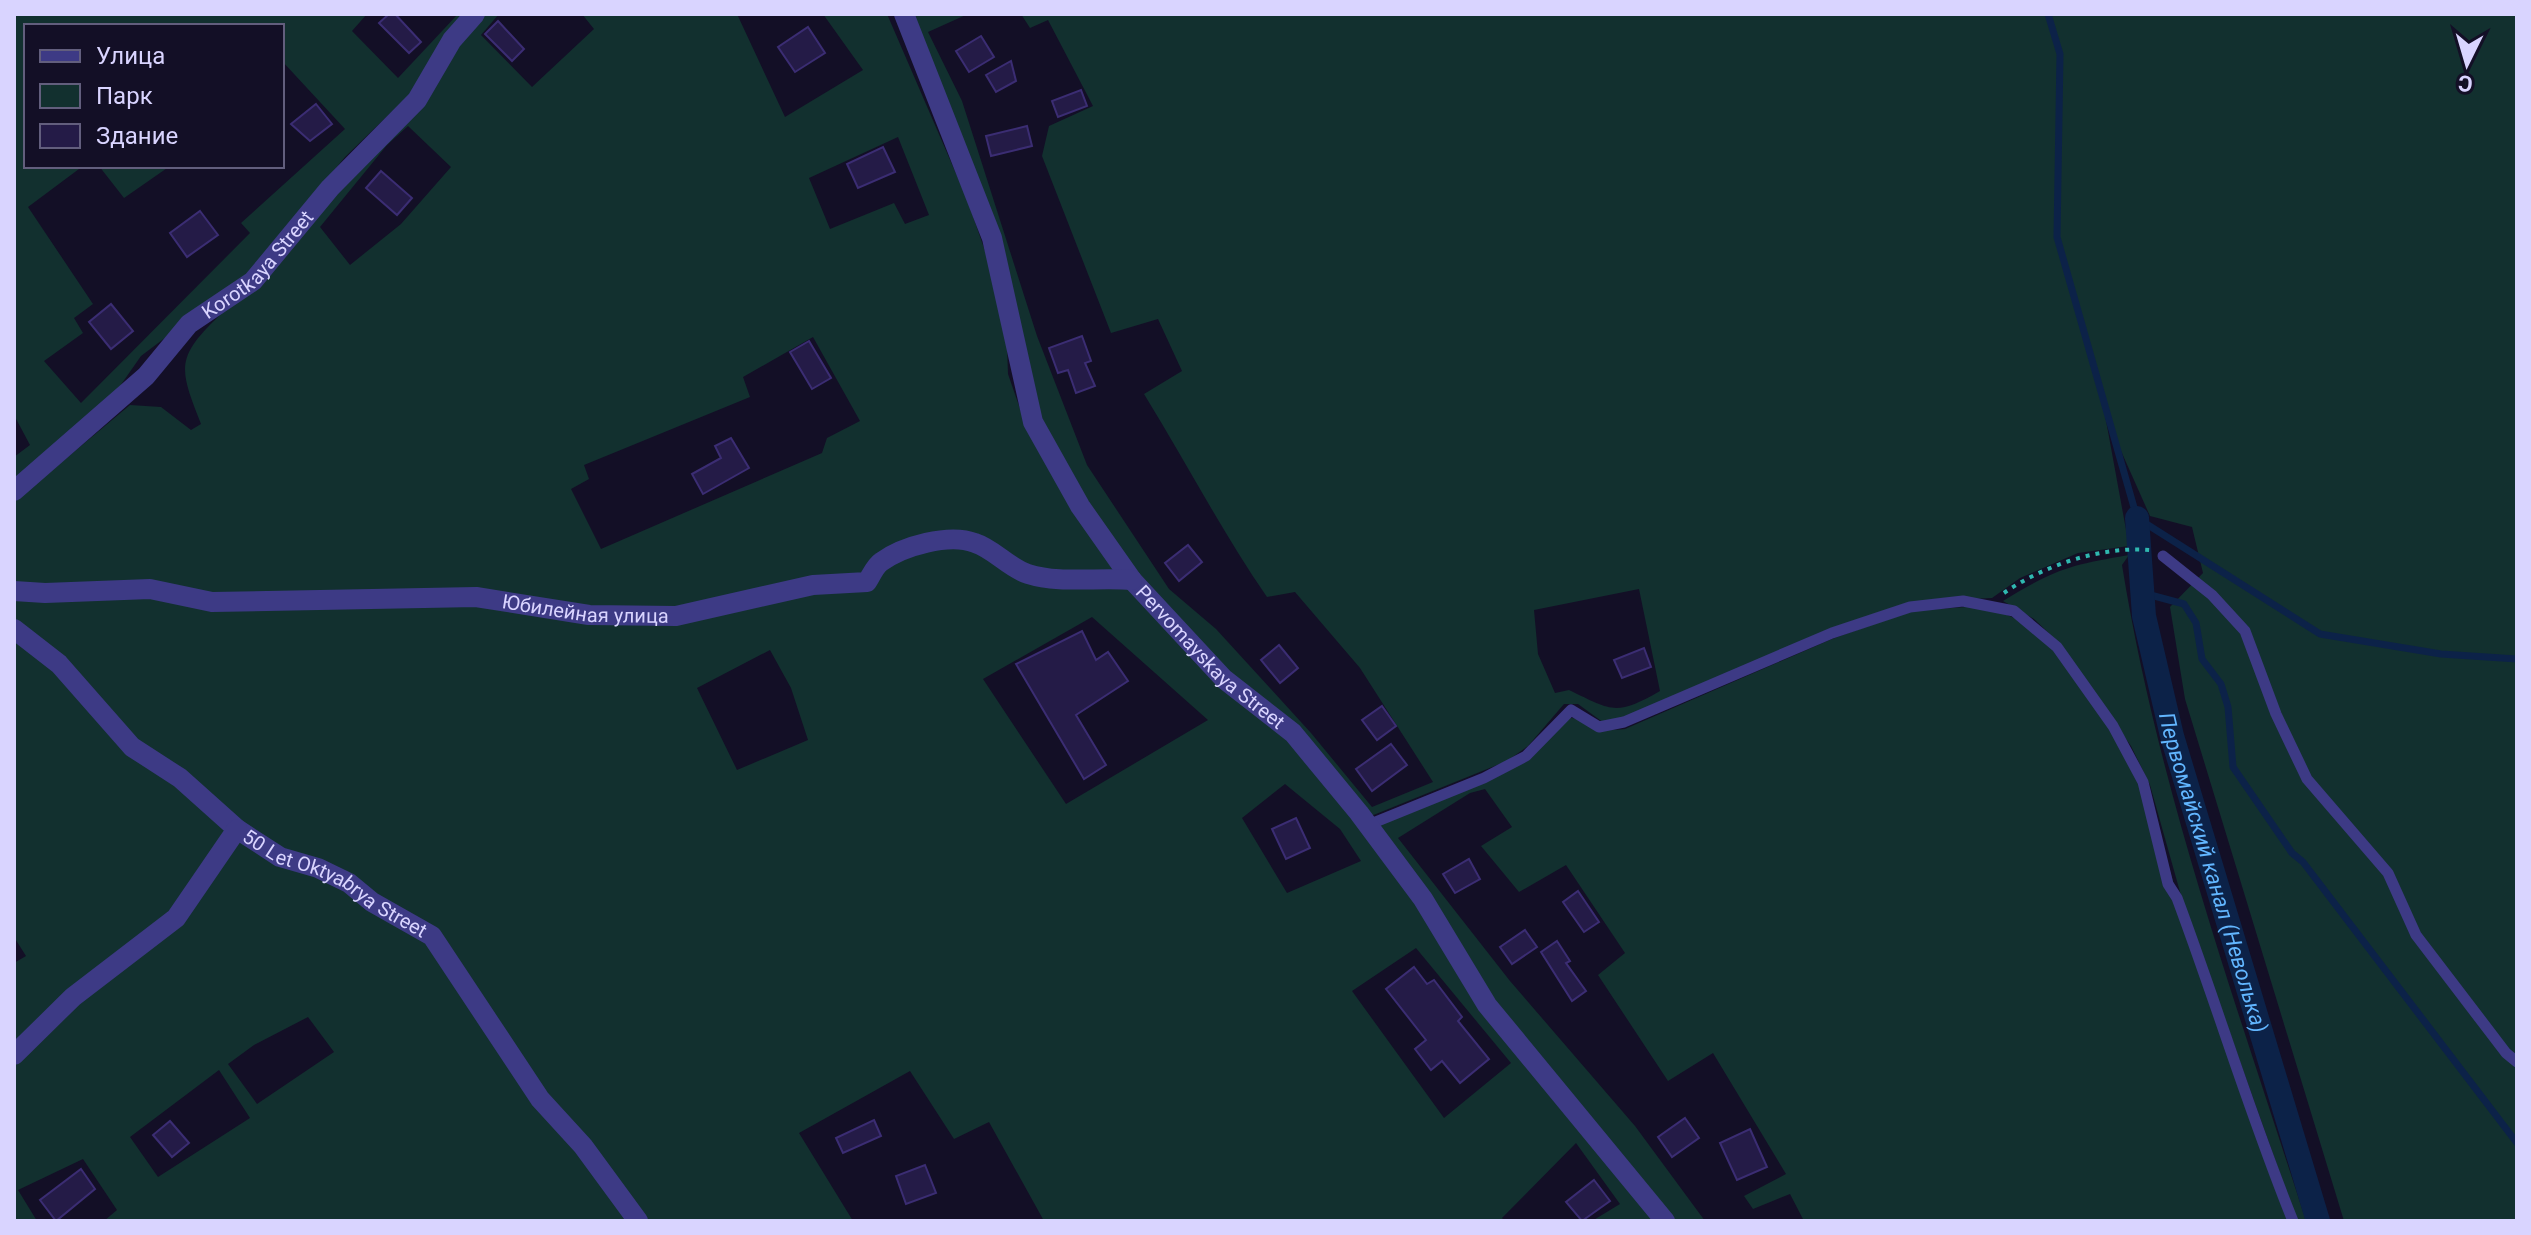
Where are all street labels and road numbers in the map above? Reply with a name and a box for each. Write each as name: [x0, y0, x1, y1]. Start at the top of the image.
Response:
street label: Korotkaya Street: [197, 206, 318, 324]
street label: Pervomayskaya Street: [1131, 580, 1290, 734]
street label: Юбилейная улица: [501, 589, 669, 628]
street label: 50 Let Oktyabrya Street: [238, 824, 431, 943]

